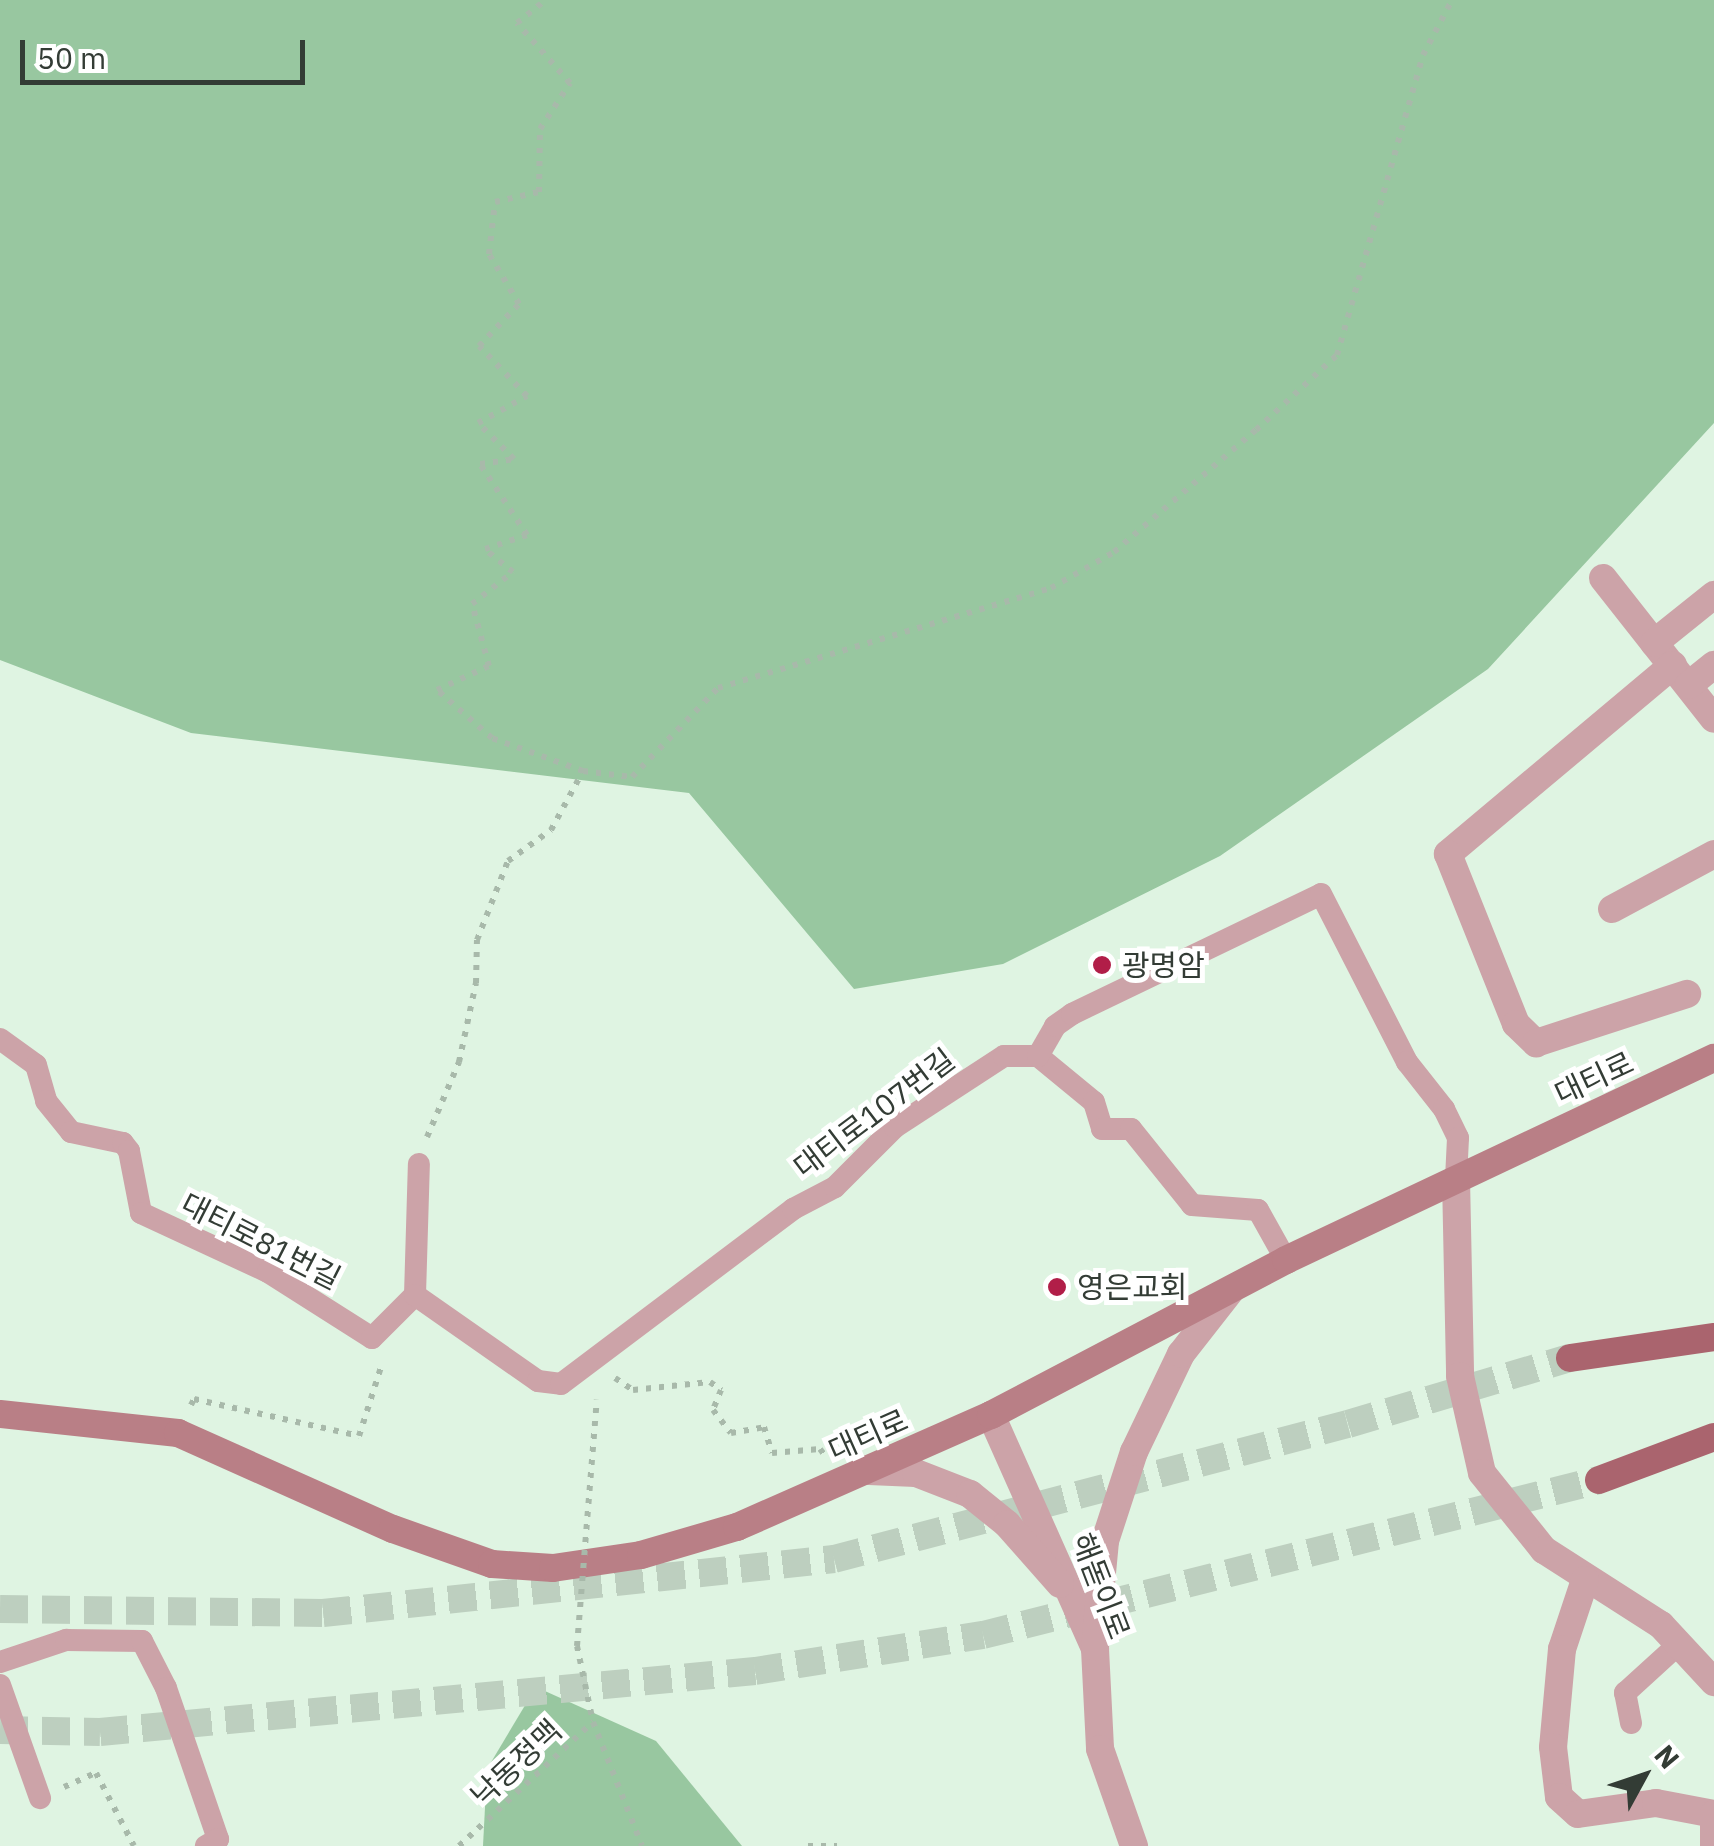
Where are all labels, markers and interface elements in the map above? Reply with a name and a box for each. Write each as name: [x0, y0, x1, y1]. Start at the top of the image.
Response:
scale bar: [25, 20, 310, 82]
text: 50 m: [37, 38, 106, 77]
place label: 광명암: [1122, 947, 1205, 983]
marker: 광명암: [1091, 954, 1113, 976]
street label: 대티로107번길: [786, 1041, 962, 1185]
street label: 대티로: [1549, 1044, 1639, 1112]
street label: 대티로81번길: [175, 1185, 347, 1297]
place label: 영은교회: [1077, 1269, 1187, 1305]
marker: 영은교회: [1046, 1276, 1068, 1298]
street label: 대티로: [823, 1402, 913, 1468]
street label: 해돋이로: [1064, 1528, 1138, 1644]
street label: 낙동정맥: [463, 1712, 569, 1814]
north arrow: [1594, 1726, 1694, 1826]
text: N: [1647, 1737, 1688, 1776]

